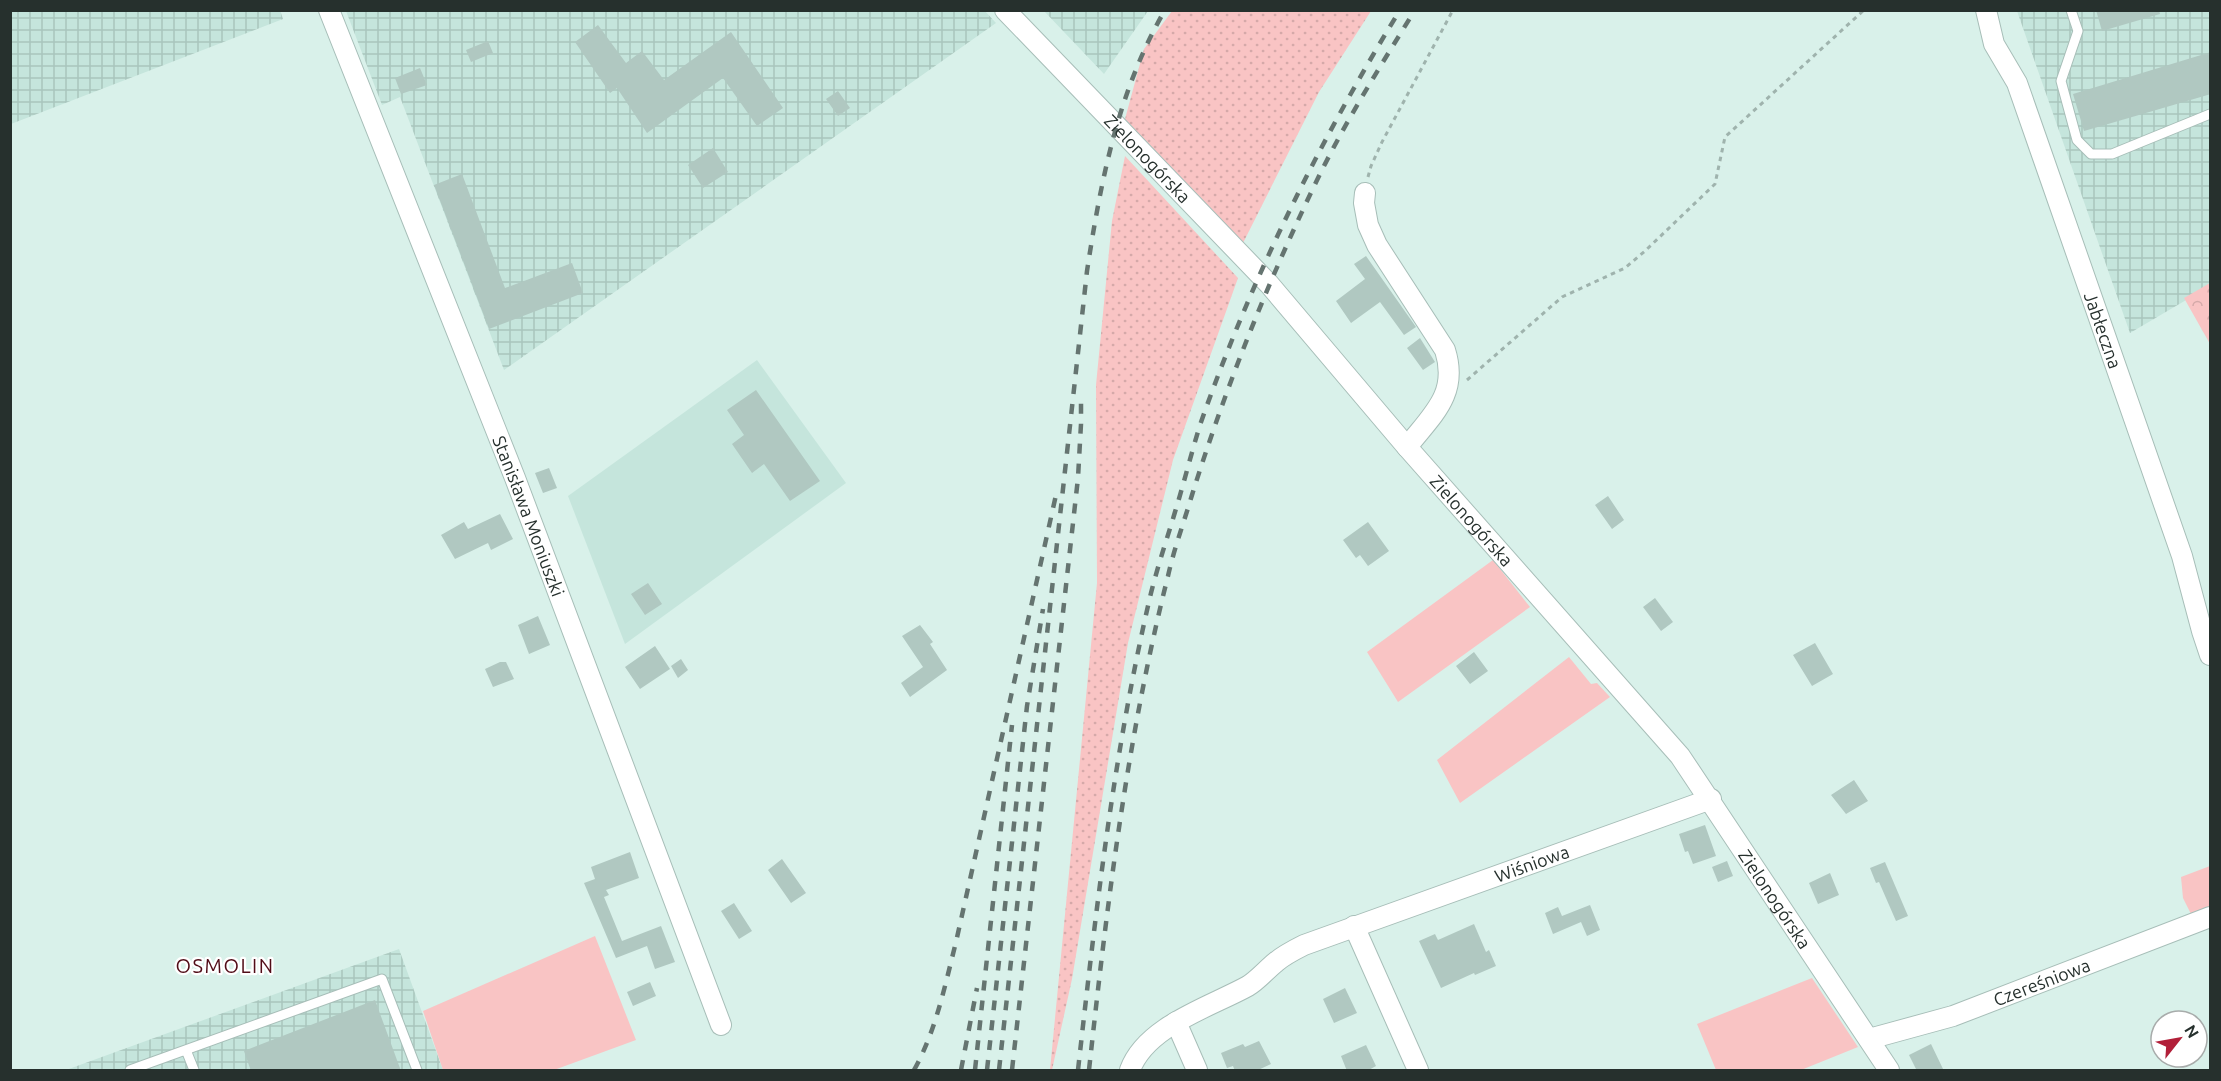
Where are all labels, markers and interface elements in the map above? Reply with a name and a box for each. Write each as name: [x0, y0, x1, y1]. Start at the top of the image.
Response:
street label: Zielonogórska: [1101, 110, 1195, 207]
street label: Jabłeczna: [2081, 289, 2126, 371]
street label: Stanisława Moniuszki: [489, 433, 569, 599]
street label: Zielonogórska: [1426, 471, 1517, 570]
street label: Wiśniowa: [1492, 841, 1572, 886]
street label: Zielonogórska: [1735, 846, 1815, 952]
district label: OSMOLIN: [176, 954, 274, 977]
street label: Czereśniowa: [1990, 954, 2093, 1010]
north arrow: [2149, 1009, 2209, 1069]
text: N: [2181, 1022, 2203, 1041]

